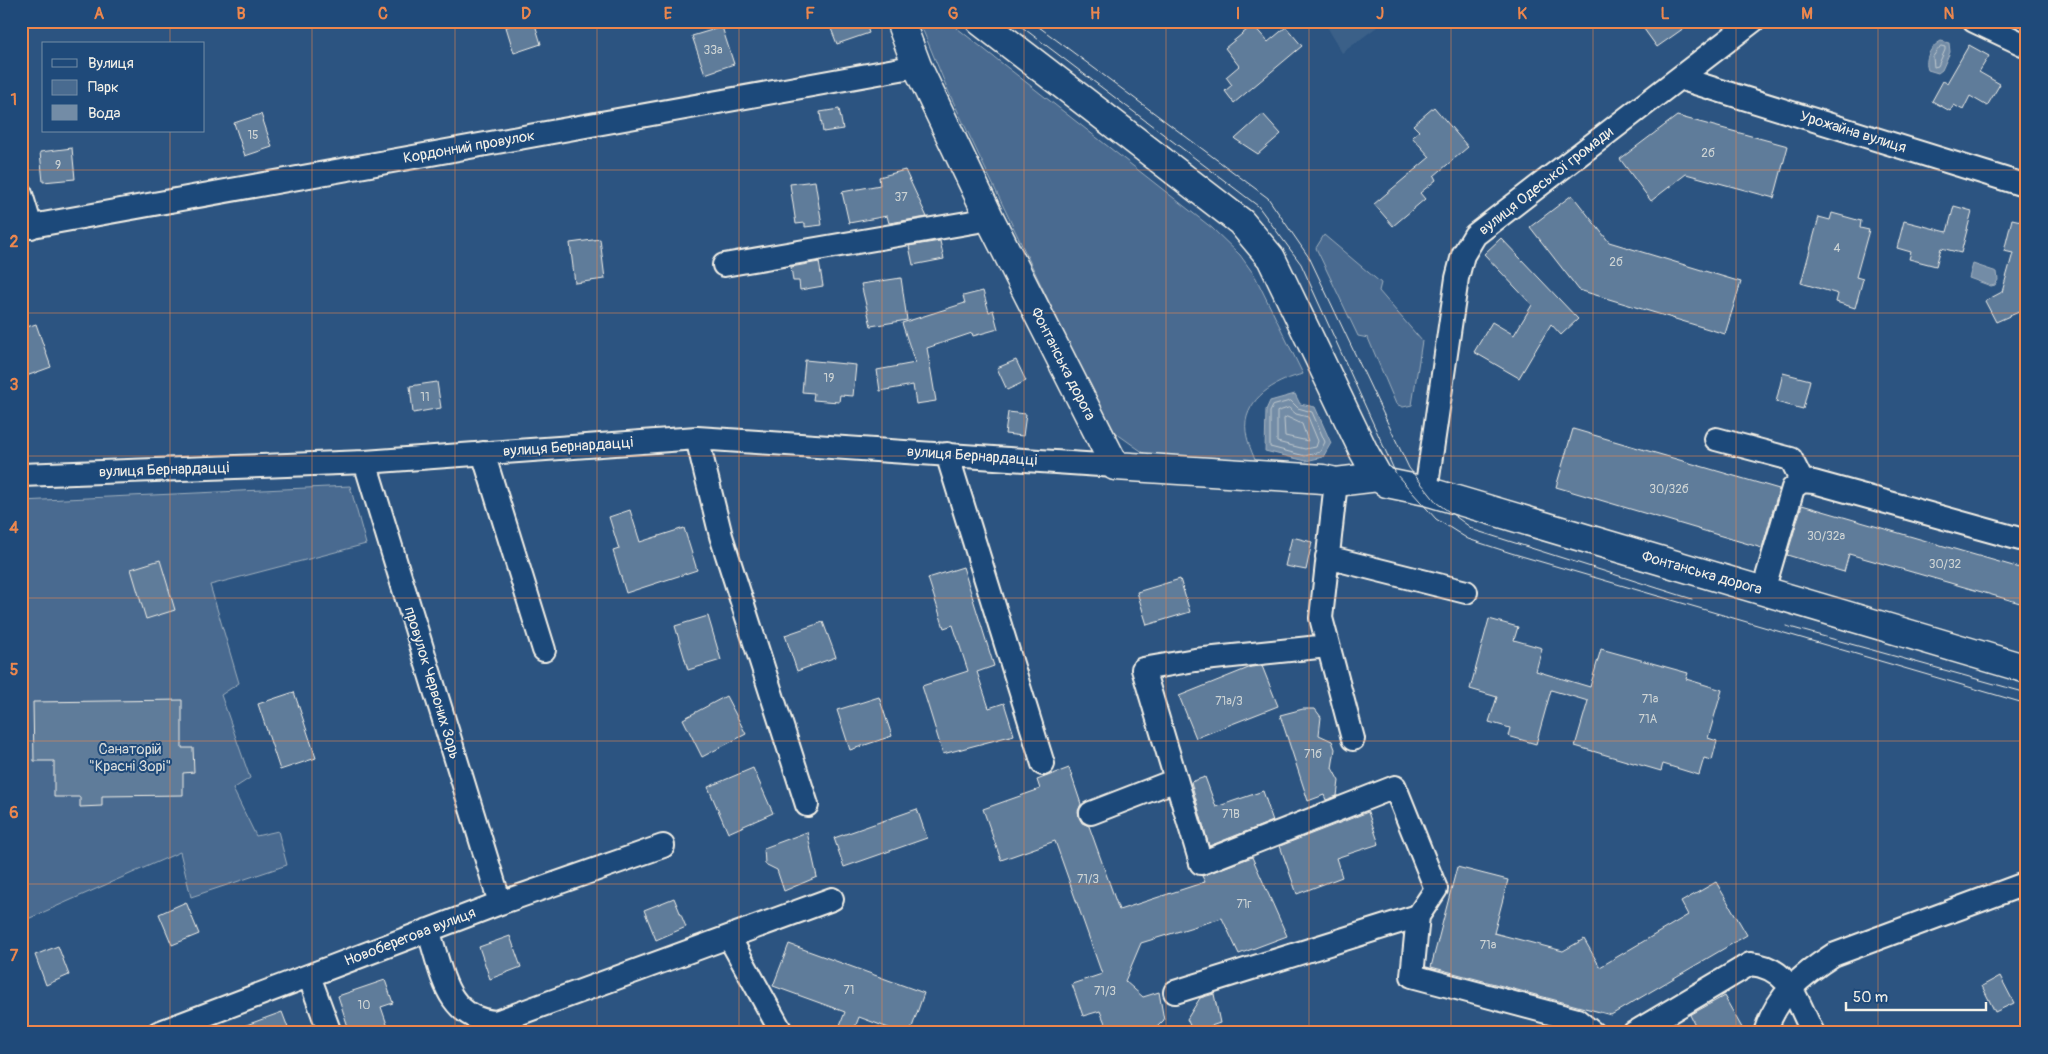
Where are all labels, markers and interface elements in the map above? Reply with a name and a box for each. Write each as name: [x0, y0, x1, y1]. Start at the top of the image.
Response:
text: A: [94, 4, 105, 24]
text: B: [236, 4, 246, 24]
text: C: [378, 4, 388, 24]
text: D: [521, 4, 531, 24]
text: E: [664, 4, 673, 24]
text: F: [805, 4, 815, 24]
text: G: [948, 4, 959, 24]
text: H: [1090, 4, 1100, 24]
text: I: [1236, 4, 1240, 24]
text: J: [1376, 4, 1384, 24]
text: K: [1517, 4, 1527, 24]
text: L: [1660, 4, 1670, 24]
text: M: [1801, 4, 1813, 24]
text: N: [1944, 4, 1955, 24]
legend: [42, 42, 205, 132]
house number: 33а: [704, 43, 723, 58]
text: Вулиця: [88, 54, 134, 73]
text: Парк: [88, 78, 119, 97]
text: 1: [11, 90, 17, 110]
text: Вода: [88, 104, 121, 123]
street label: Урожайна вулиця: [1797, 107, 1909, 157]
street label: вулиця Одеської громади: [1475, 122, 1617, 239]
street label: Кордонний провулок: [402, 126, 536, 168]
house number: 15: [247, 128, 259, 143]
house number: 2б: [1701, 146, 1715, 161]
house number: 9: [55, 158, 61, 173]
house number: 37: [894, 190, 908, 205]
text: 2: [10, 232, 19, 252]
house number: 4: [1834, 241, 1841, 256]
house number: 2б: [1609, 255, 1623, 270]
street label: Фонтанська дорога: [1026, 304, 1100, 424]
house number: 19: [824, 371, 834, 386]
text: 3: [10, 375, 19, 395]
house number: 11: [420, 390, 430, 405]
street label: вулиця Бернардацці: [502, 433, 634, 461]
street label: вулиця Бернардацці: [906, 442, 1038, 470]
street label: вулиця Бернардацці: [98, 458, 230, 482]
house number: 30/32б: [1649, 482, 1689, 497]
text: 4: [9, 518, 19, 538]
house number: 30/32а: [1807, 529, 1846, 544]
street label: Фонтанська дорога: [1640, 547, 1764, 599]
house number: 30/32: [1929, 557, 1962, 572]
street label: провулок Червоних Зорь: [400, 605, 464, 762]
text: 5: [10, 660, 19, 680]
house number: 71а: [1642, 692, 1659, 707]
house number: 71а/3: [1215, 694, 1243, 709]
house number: 71А: [1639, 712, 1658, 727]
park label: Санаторій "Красні Зорі": [89, 740, 171, 776]
house number: 71б: [1304, 747, 1322, 762]
text: 6: [9, 803, 19, 823]
house number: 71В: [1222, 807, 1240, 822]
house number: 71/3: [1077, 872, 1099, 887]
house number: 71г: [1236, 897, 1252, 912]
street label: Новоберегова вулиця: [342, 903, 478, 971]
house number: 71а: [1480, 938, 1497, 953]
text: 7: [10, 946, 19, 966]
scale bar: [1846, 979, 1986, 1011]
house number: 71: [843, 983, 855, 998]
house number: 71/3: [1094, 984, 1116, 999]
text: 50 m: [1853, 988, 1888, 1007]
house number: 10: [358, 998, 370, 1013]

